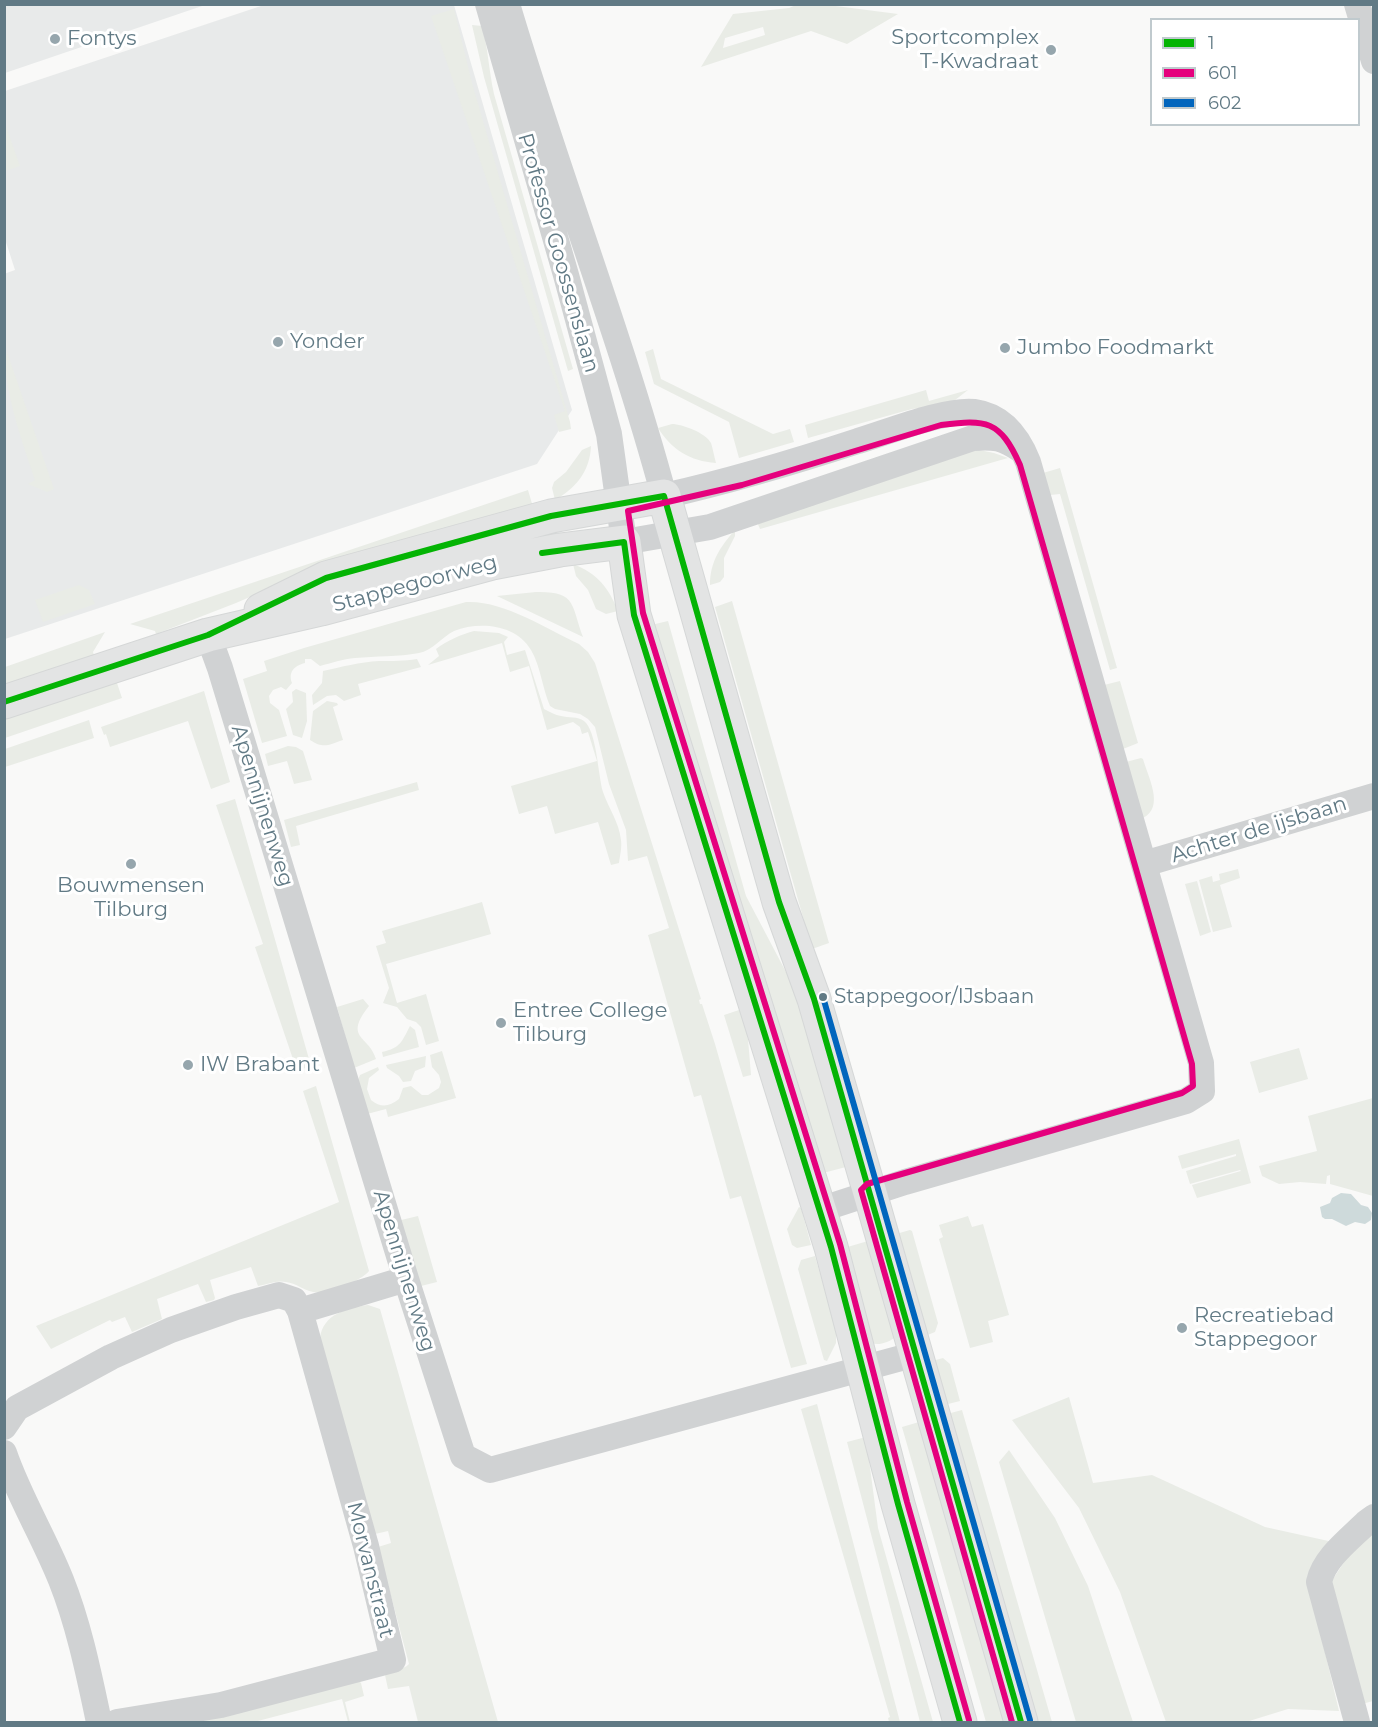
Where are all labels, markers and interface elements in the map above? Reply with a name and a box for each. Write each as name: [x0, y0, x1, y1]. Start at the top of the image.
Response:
legend: [1150, 18, 1360, 126]
place label: Sportcomplex T-Kwadraat: [891, 25, 1039, 75]
place label: Fontys: [67, 26, 137, 52]
marker: Fontys: [48, 32, 62, 46]
text: 1: [1208, 32, 1215, 54]
marker: Sportcomplex T-Kwadraat: [1044, 43, 1058, 57]
text: 601: [1208, 62, 1237, 84]
text: 602: [1208, 92, 1241, 114]
street label: Professor Goossenslaan: [512, 130, 604, 376]
place label: Yonder: [290, 329, 365, 355]
marker: Yonder: [271, 335, 285, 349]
place label: Jumbo Foodmarkt: [1017, 335, 1214, 361]
marker: Jumbo Foodmarkt: [998, 341, 1012, 355]
street label: Stappegoorweg: [330, 550, 500, 618]
street label: Apennijnenweg: [225, 722, 299, 890]
street label: Achter de ijsbaan: [1168, 791, 1350, 869]
marker: Bouwmensen Tilburg: [124, 857, 138, 871]
place label: Bouwmensen Tilburg: [57, 873, 205, 923]
place label: Stappegoor/IJsbaan: [834, 985, 1034, 1009]
marker: Stappegoor/IJsbaan: [817, 991, 829, 1003]
place label: Entree College Tilburg: [513, 998, 667, 1048]
marker: Entree College Tilburg: [494, 1016, 508, 1030]
place label: IW Brabant: [200, 1052, 320, 1078]
marker: IW Brabant: [181, 1058, 195, 1072]
street label: Apennijnenweg: [367, 1187, 441, 1355]
place label: Recreatiebad Stappegoor: [1194, 1303, 1334, 1353]
marker: Recreatiebad Stappegoor: [1175, 1321, 1189, 1335]
street label: Morvanstraat: [341, 1499, 399, 1641]

